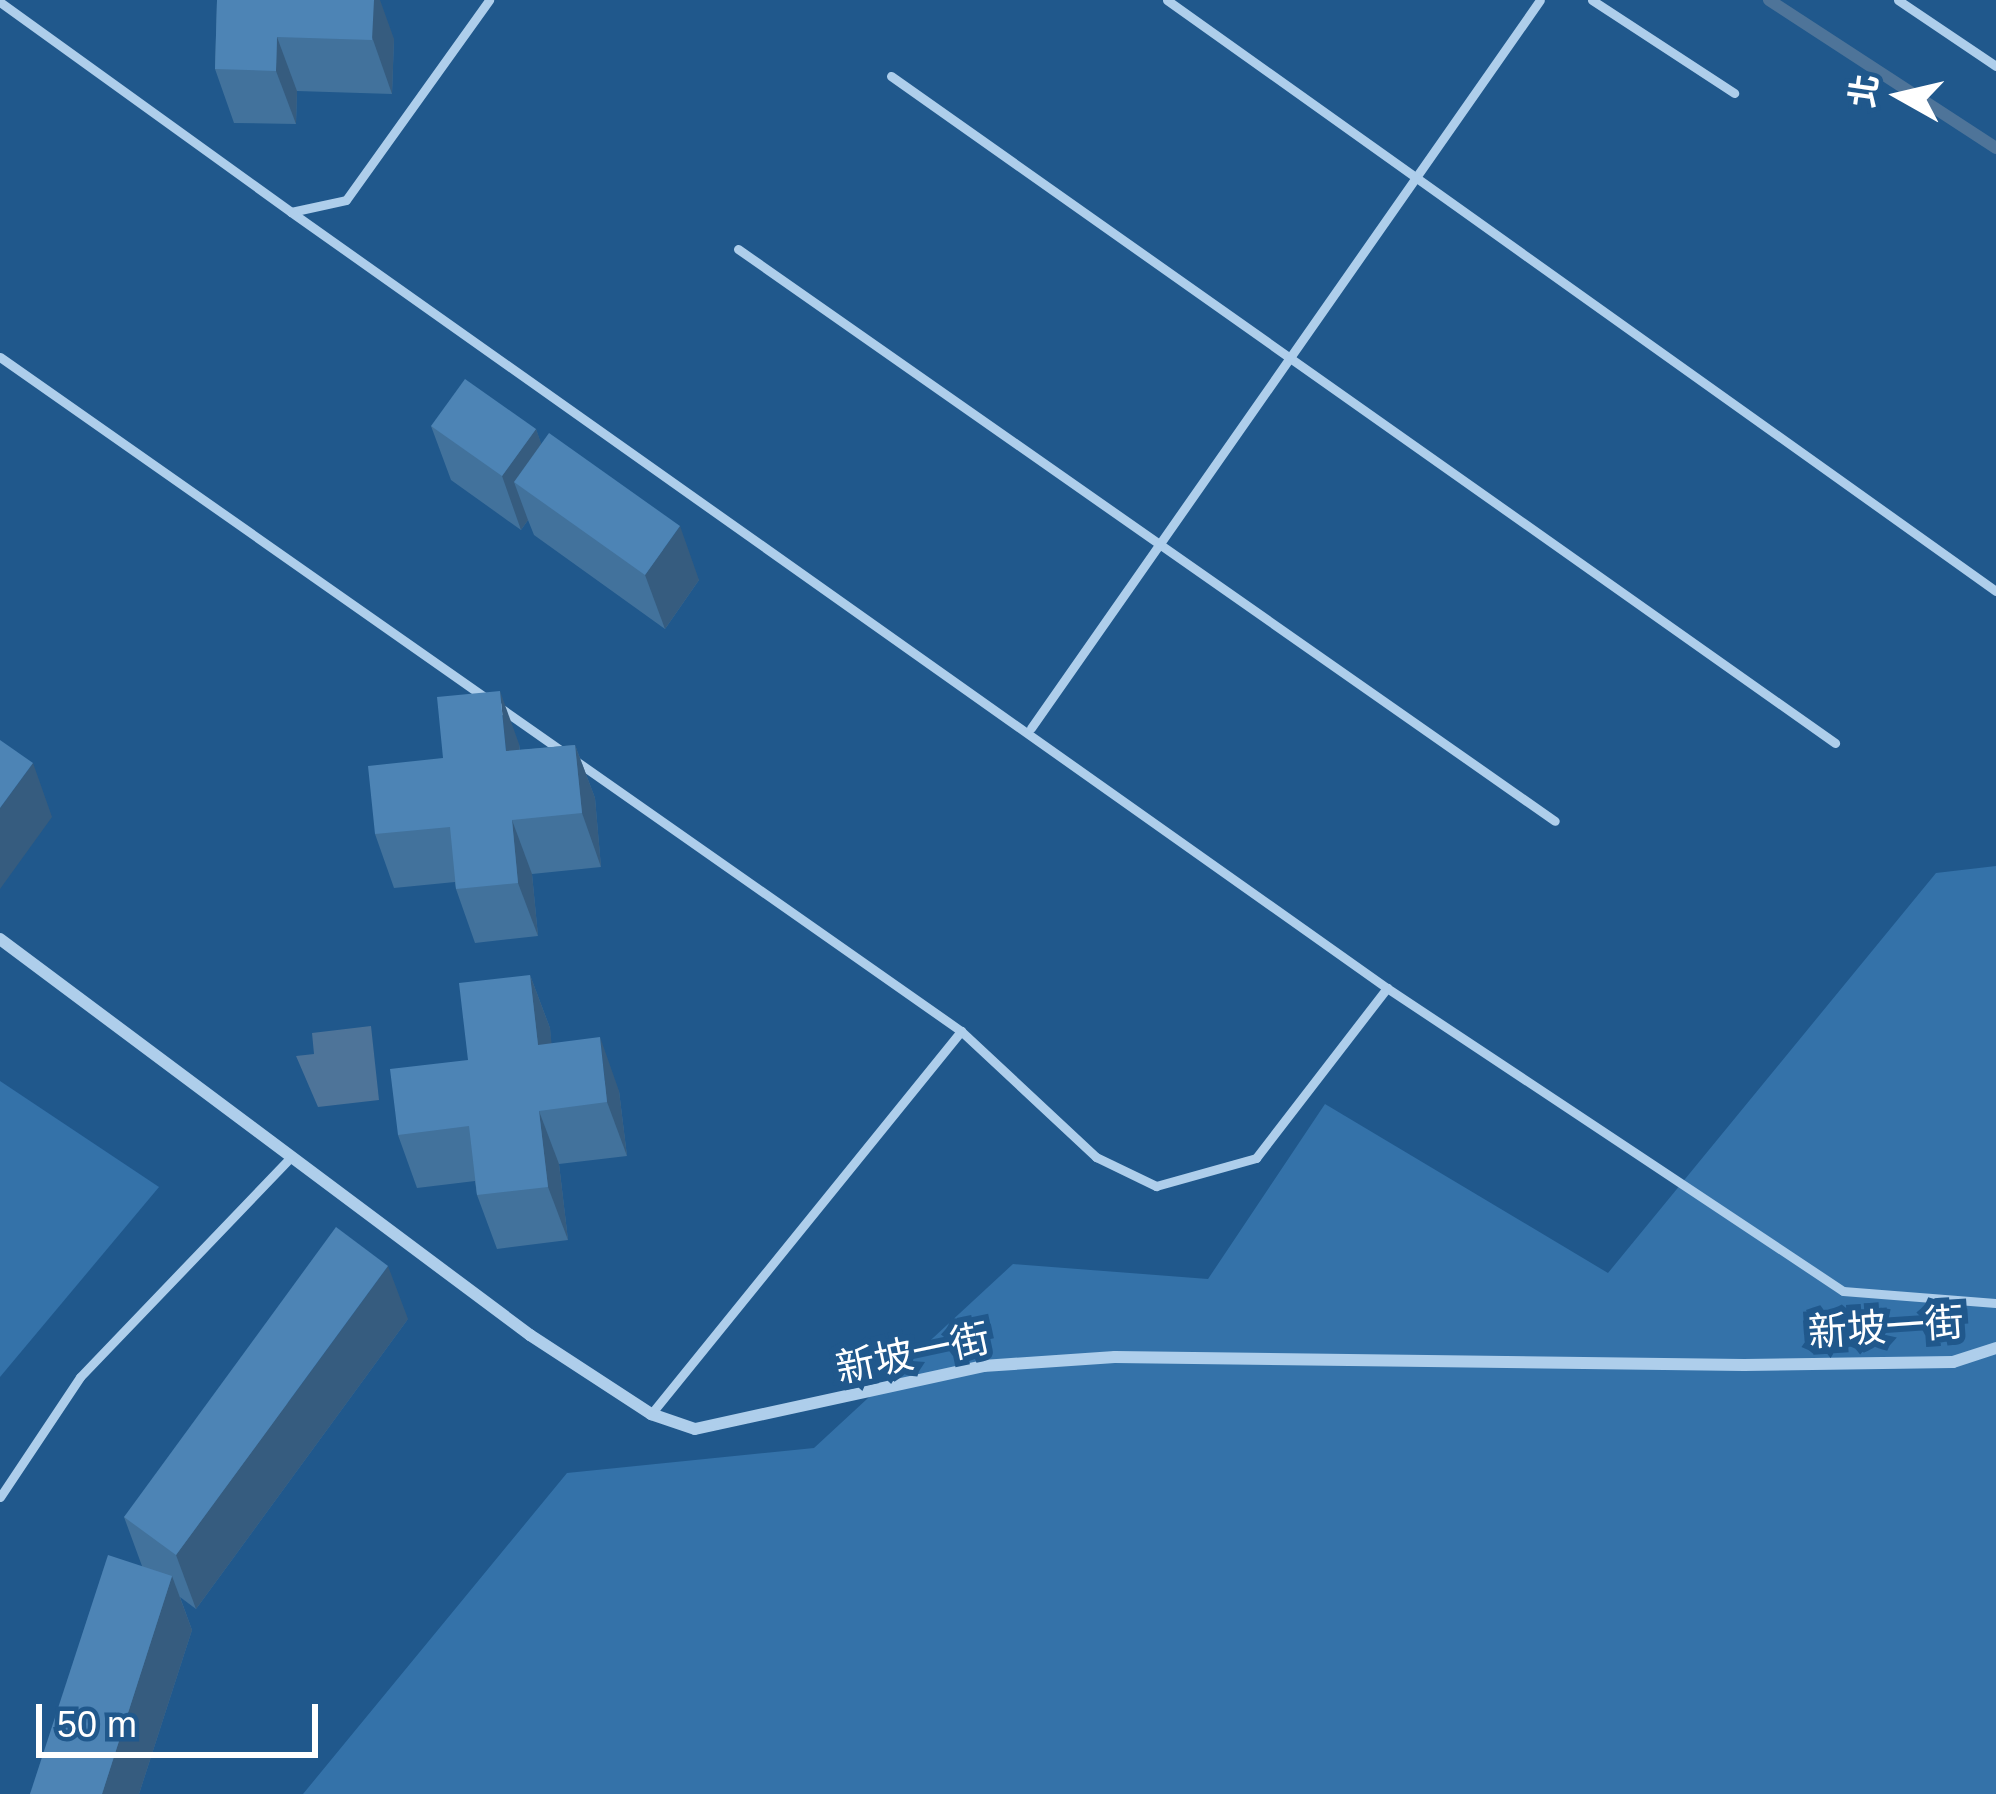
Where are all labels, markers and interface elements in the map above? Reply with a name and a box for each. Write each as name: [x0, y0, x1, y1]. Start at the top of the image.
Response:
north arrow: [1840, 36, 1960, 156]
text: 北: [1843, 72, 1884, 110]
street label: 新坡一街: [1807, 1299, 1965, 1357]
street label: 新坡一街: [832, 1315, 994, 1393]
scale bar: [42, 1680, 324, 1754]
text: 50 m: [57, 1704, 137, 1745]

